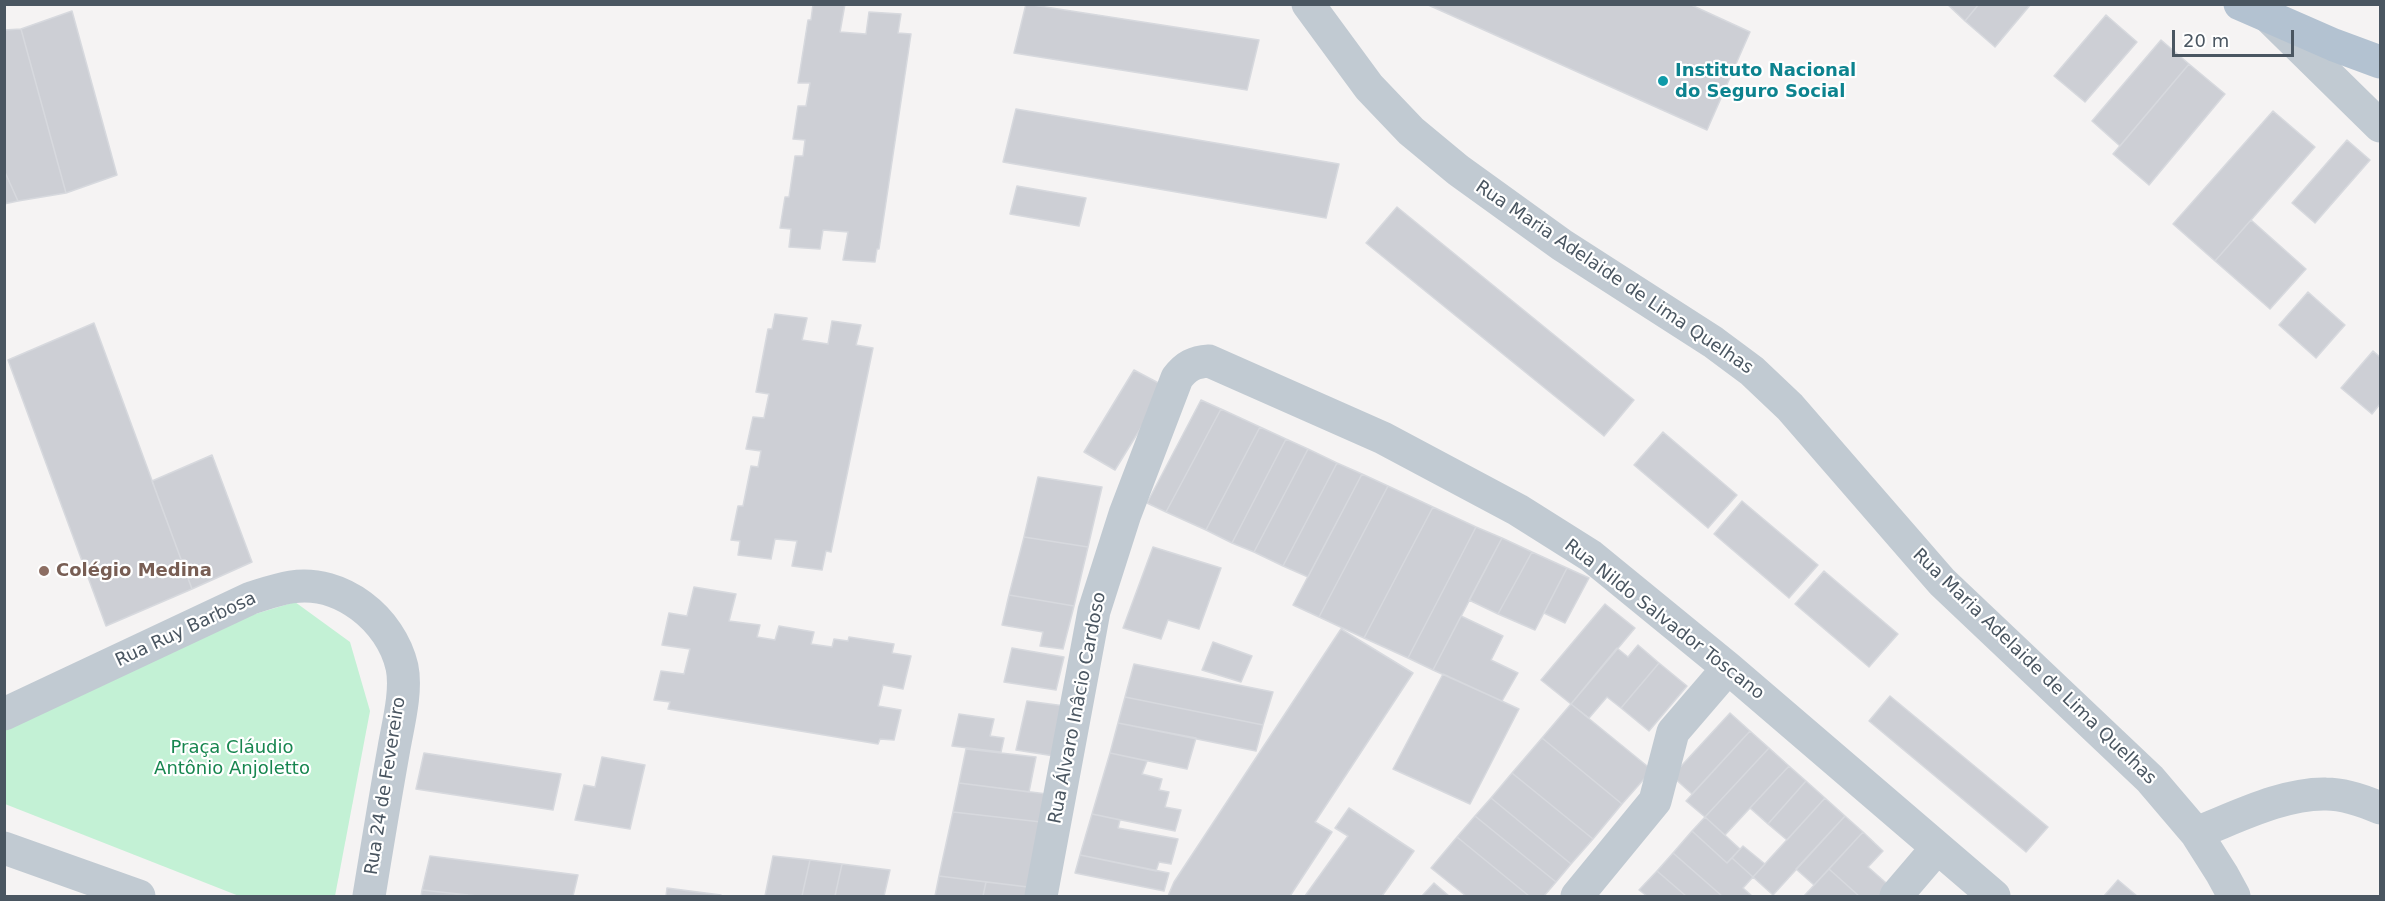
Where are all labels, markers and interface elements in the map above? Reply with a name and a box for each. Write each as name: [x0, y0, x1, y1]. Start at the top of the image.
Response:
scale bar: [2175, 18, 2296, 56]
text: 20 m: [2183, 30, 2229, 51]
place label: Instituto Nacional do Seguro Social: [1675, 60, 1856, 103]
marker: Instituto Nacional do Seguro Social: [1656, 74, 1670, 88]
street label: Rua Maria Adelaide de Lima Quelhas: [1471, 177, 1757, 379]
street label: Rua Nildo Salvador Toscano: [1560, 535, 1768, 705]
street label: Rua Maria Adelaide de Lima Quelhas: [1908, 544, 2160, 790]
place label: Colégio Medina: [56, 560, 212, 582]
marker: Colégio Medina: [37, 564, 51, 578]
street label: Rua Ruy Barbosa: [112, 588, 260, 672]
street label: Rua Álvaro Inâcio Cardoso: [1045, 590, 1111, 826]
street label: Rua 24 de Fevereiro: [361, 695, 411, 877]
park label: Praça Cláudio Antônio Anjoletto: [154, 737, 310, 780]

